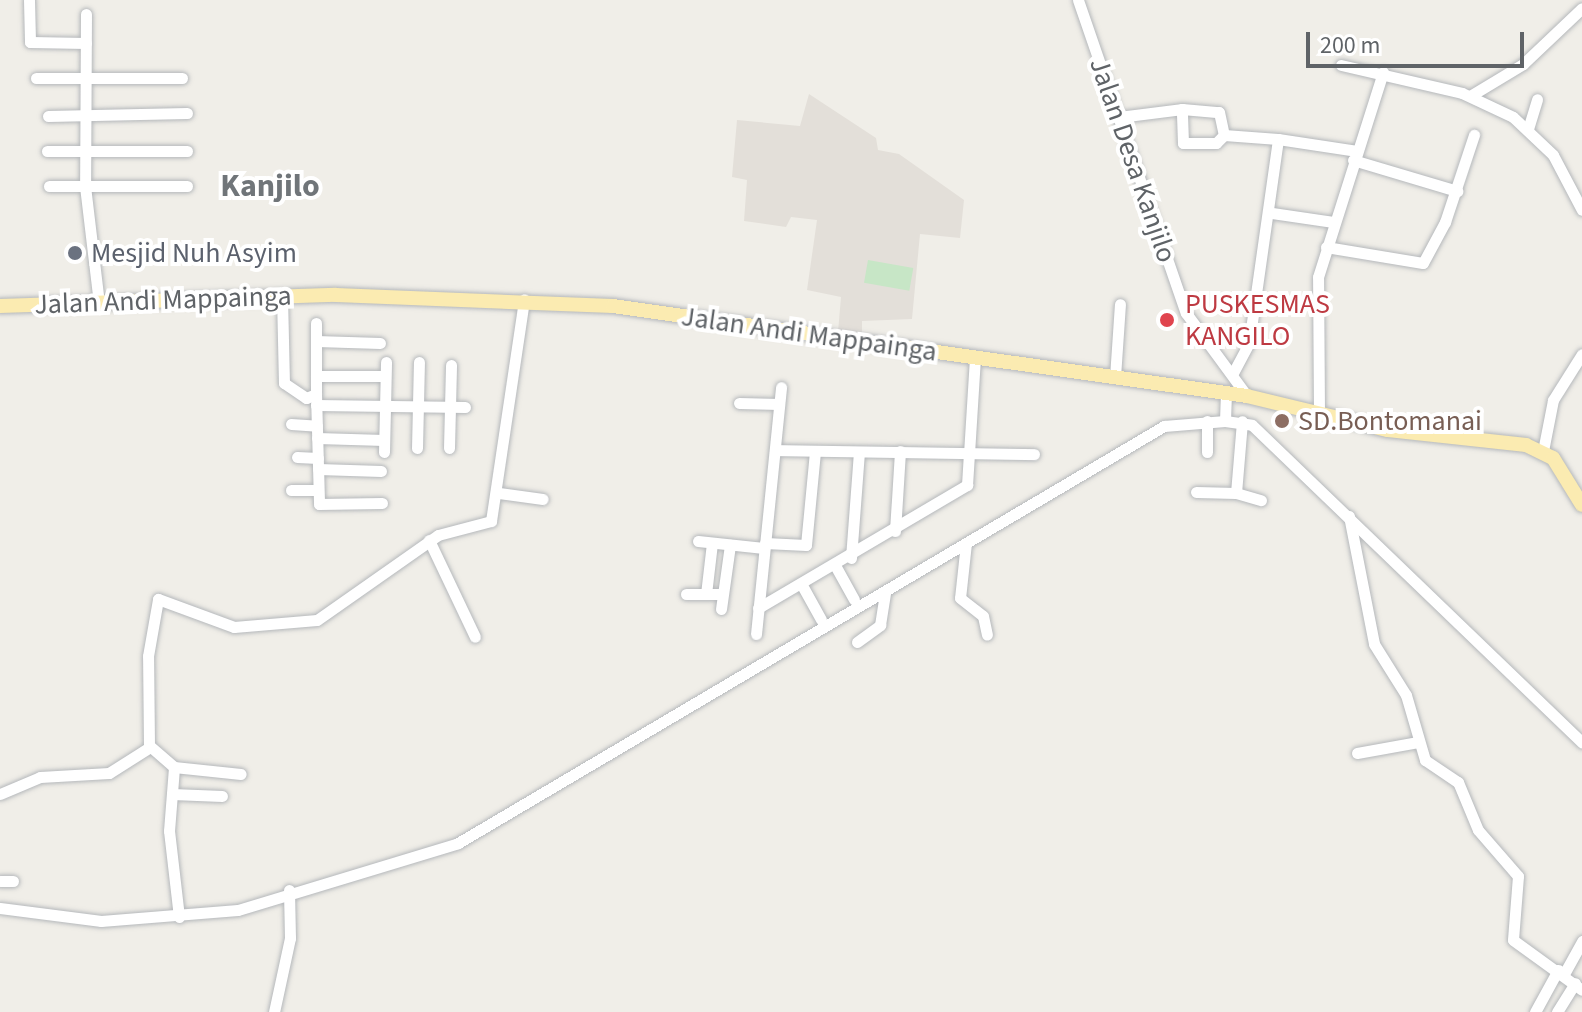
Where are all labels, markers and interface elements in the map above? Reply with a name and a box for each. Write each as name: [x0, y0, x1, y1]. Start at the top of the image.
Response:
scale bar: [1310, 16, 1528, 66]
text: 200 m: [1320, 28, 1380, 63]
street label: Jalan Desa Kanjilo: [1082, 53, 1184, 267]
district label: Kanjilo: [220, 167, 320, 205]
place label: Mesjid Nuh Asyim: [91, 236, 297, 270]
marker: Mesjid Nuh Asyim: [66, 244, 84, 262]
street label: Jalan Andi Mappainga: [34, 279, 292, 321]
place label: PUSKESMAS KANGILO: [1185, 287, 1330, 353]
street label: Jalan Andi Mappainga: [679, 299, 939, 369]
marker: PUSKESMAS KANGILO: [1156, 309, 1178, 331]
place label: SD.Bontomanai: [1298, 404, 1482, 438]
marker: SD.Bontomanai: [1273, 412, 1291, 430]

